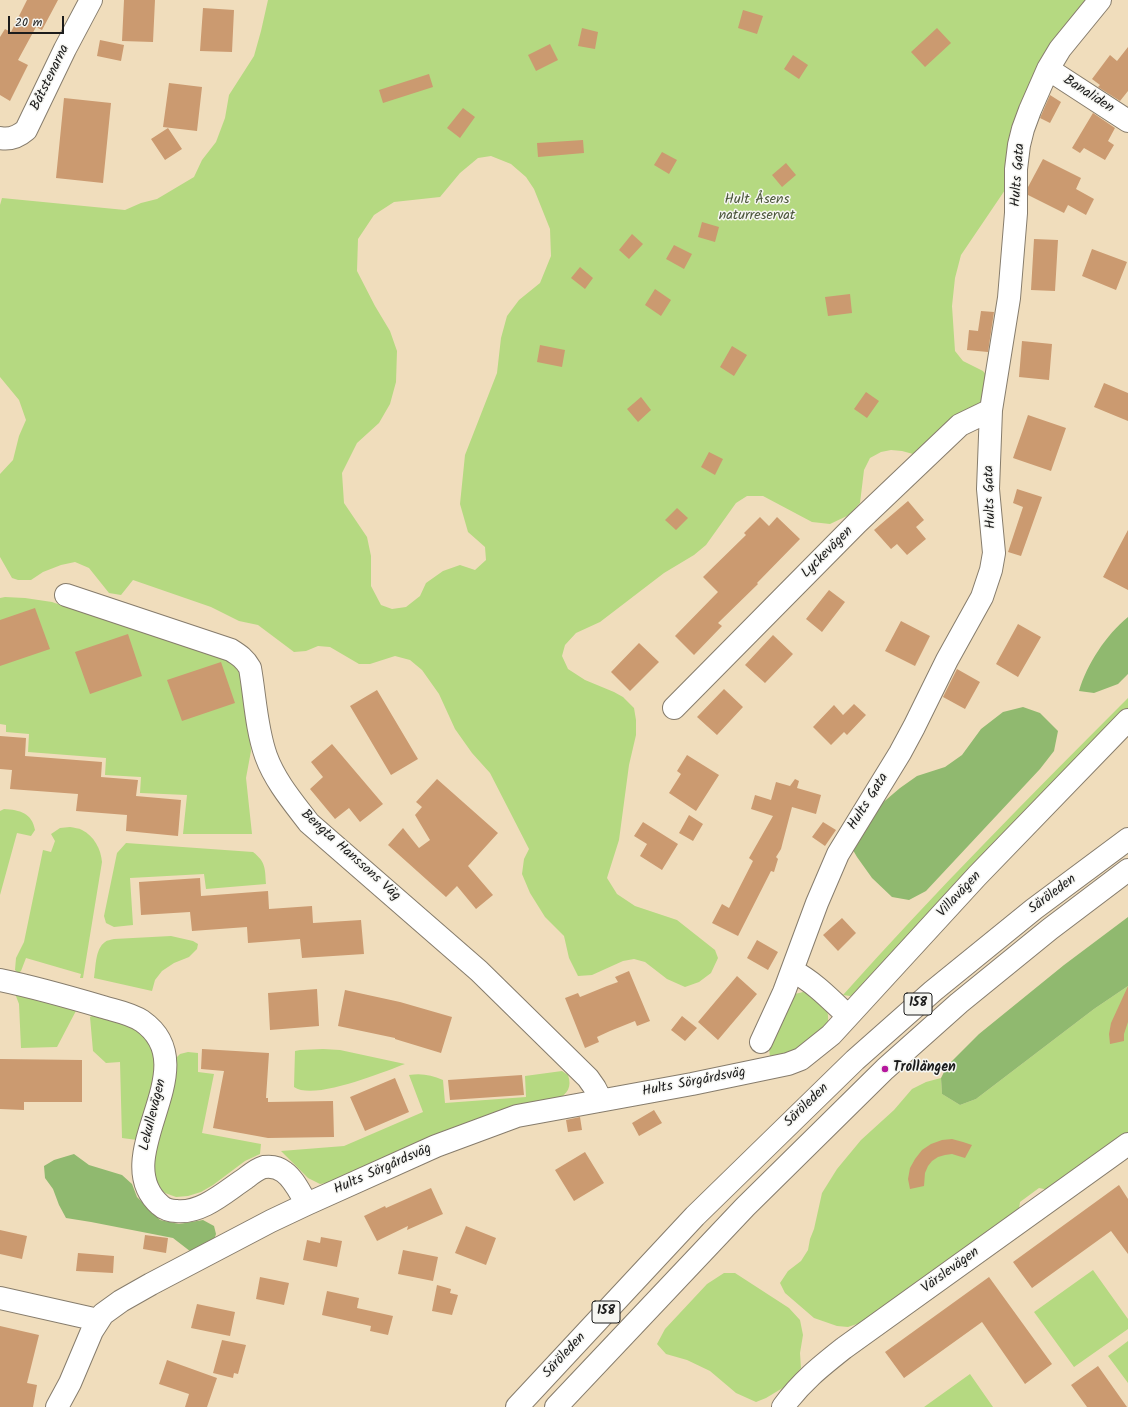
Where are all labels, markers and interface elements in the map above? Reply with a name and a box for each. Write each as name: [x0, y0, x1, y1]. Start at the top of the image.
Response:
scale bar: [10, 8, 66, 34]
text: 20 m: [15, 13, 42, 32]
street label: Båtstenarna: [28, 42, 74, 114]
street label: Banaliden: [1060, 72, 1116, 118]
street label: Hults Gata: [1008, 143, 1030, 207]
park label: Hult Åsens naturreservat: [719, 193, 795, 226]
street label: Hults Gata: [981, 465, 1001, 529]
street label: Lyckevägen: [799, 524, 857, 582]
street label: Hults Gata: [845, 771, 893, 833]
street label: Bengta Hanssons Väg: [297, 807, 403, 905]
street label: Villavägen: [934, 868, 986, 922]
street label: Säröleden: [1026, 872, 1080, 918]
road number: 158: [904, 993, 932, 1015]
place label: Trollängen: [893, 1061, 956, 1077]
marker: Trollängen: [880, 1064, 890, 1074]
street label: Hults Sörgårdsväg: [641, 1065, 747, 1101]
street label: Lekullevägen: [137, 1077, 171, 1153]
street label: Säröleden: [781, 1081, 833, 1131]
street label: Hults Sörgårdsväg: [332, 1141, 434, 1199]
street label: Värslevägen: [919, 1244, 983, 1298]
road number: 158: [592, 1301, 620, 1323]
street label: Säröleden: [540, 1330, 590, 1382]

